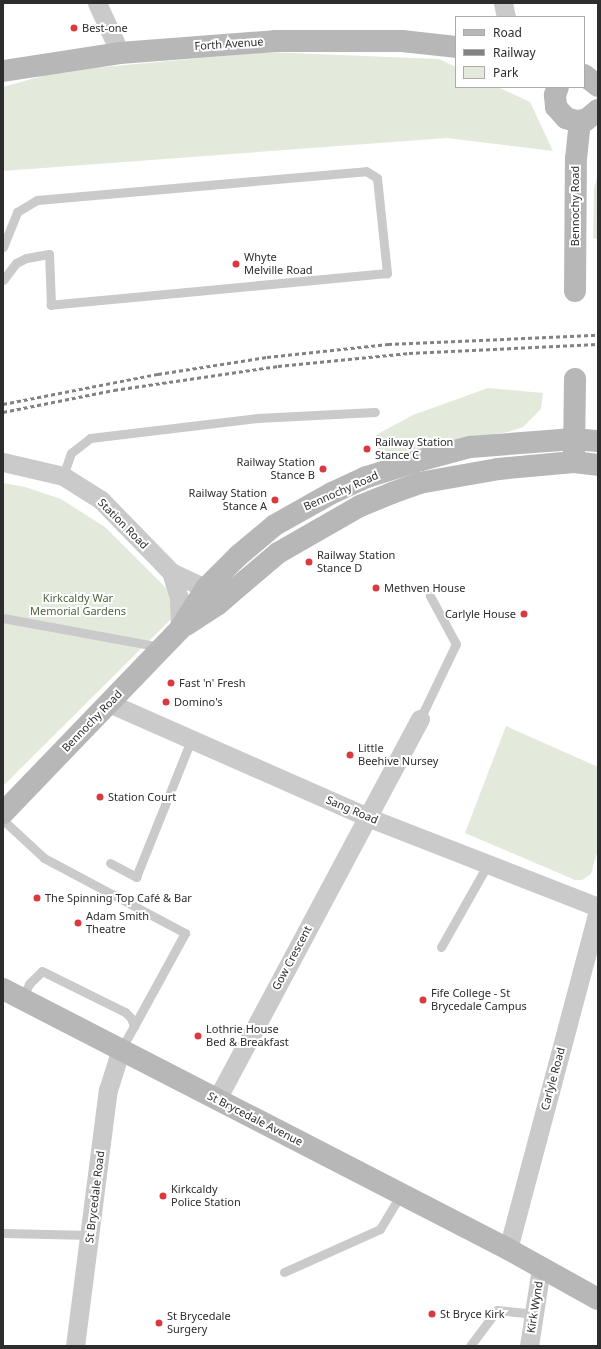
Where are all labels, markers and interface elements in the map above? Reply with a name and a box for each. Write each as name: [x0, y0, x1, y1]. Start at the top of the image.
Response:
legend: [455, 16, 585, 88]
place label: Best-one: [82, 21, 128, 35]
marker: Best-one: [69, 23, 79, 33]
text: Road: [493, 24, 522, 41]
street label: Forth Avenue: [194, 35, 264, 53]
text: Railway: [493, 44, 536, 61]
text: Park: [493, 64, 518, 81]
street label: Bennochy Road: [568, 166, 582, 246]
place label: Whyte Melville Road: [244, 251, 313, 277]
marker: Whyte Melville Road: [231, 259, 241, 269]
place label: Railway Station Stance C: [375, 436, 453, 462]
marker: Railway Station Stance C: [362, 444, 372, 454]
place label: Railway Station Stance B: [237, 456, 315, 482]
marker: Railway Station Stance B: [318, 464, 328, 474]
street label: Bennochy Road: [302, 469, 380, 513]
place label: Railway Station Stance A: [189, 487, 267, 513]
marker: Railway Station Stance A: [270, 495, 280, 505]
street label: Station Road: [95, 496, 151, 552]
place label: Railway Station Stance D: [317, 549, 395, 575]
marker: Railway Station Stance D: [304, 557, 314, 567]
place label: Methven House: [384, 581, 465, 595]
marker: Methven House: [371, 583, 381, 593]
park label: Kirkcaldy War Memorial Gardens: [30, 592, 126, 618]
place label: Carlyle House: [445, 607, 516, 621]
marker: Carlyle House: [519, 609, 529, 619]
place label: Fast 'n' Fresh: [179, 676, 245, 690]
marker: Fast 'n' Fresh: [166, 678, 176, 688]
street label: Bennochy Road: [59, 687, 125, 755]
place label: Domino's: [174, 695, 223, 709]
marker: Domino's: [161, 697, 171, 707]
place label: Little Beehive Nursey: [358, 742, 438, 768]
marker: Little Beehive Nursey: [345, 750, 355, 760]
place label: Station Court: [108, 790, 176, 804]
marker: Station Court: [95, 792, 105, 802]
street label: Sang Road: [324, 793, 380, 827]
place label: The Spinning Top Café & Bar: [45, 891, 192, 905]
marker: The Spinning Top Café & Bar: [32, 893, 42, 903]
place label: Adam Smith Theatre: [86, 910, 149, 936]
marker: Adam Smith Theatre: [73, 918, 83, 928]
street label: Gow Crescent: [270, 924, 314, 992]
place label: Fife College - St Brycedale Campus: [431, 987, 527, 1013]
marker: Fife College - St Brycedale Campus: [418, 995, 428, 1005]
place label: Lothrie House Bed & Breakfast: [206, 1023, 289, 1049]
marker: Lothrie House Bed & Breakfast: [193, 1031, 203, 1041]
street label: Carlyle Road: [538, 1046, 568, 1112]
street label: St Brycedale Avenue: [205, 1089, 305, 1149]
street label: St Brycedale Road: [83, 1150, 107, 1244]
place label: Kirkcaldy Police Station: [171, 1183, 241, 1209]
marker: Kirkcaldy Police Station: [158, 1191, 168, 1201]
street label: Kirk Wynd: [524, 1280, 546, 1334]
place label: St Bryce Kirk: [440, 1307, 505, 1321]
marker: St Bryce Kirk: [427, 1309, 437, 1319]
place label: St Brycedale Surgery: [167, 1310, 231, 1336]
marker: St Brycedale Surgery: [154, 1318, 164, 1328]

